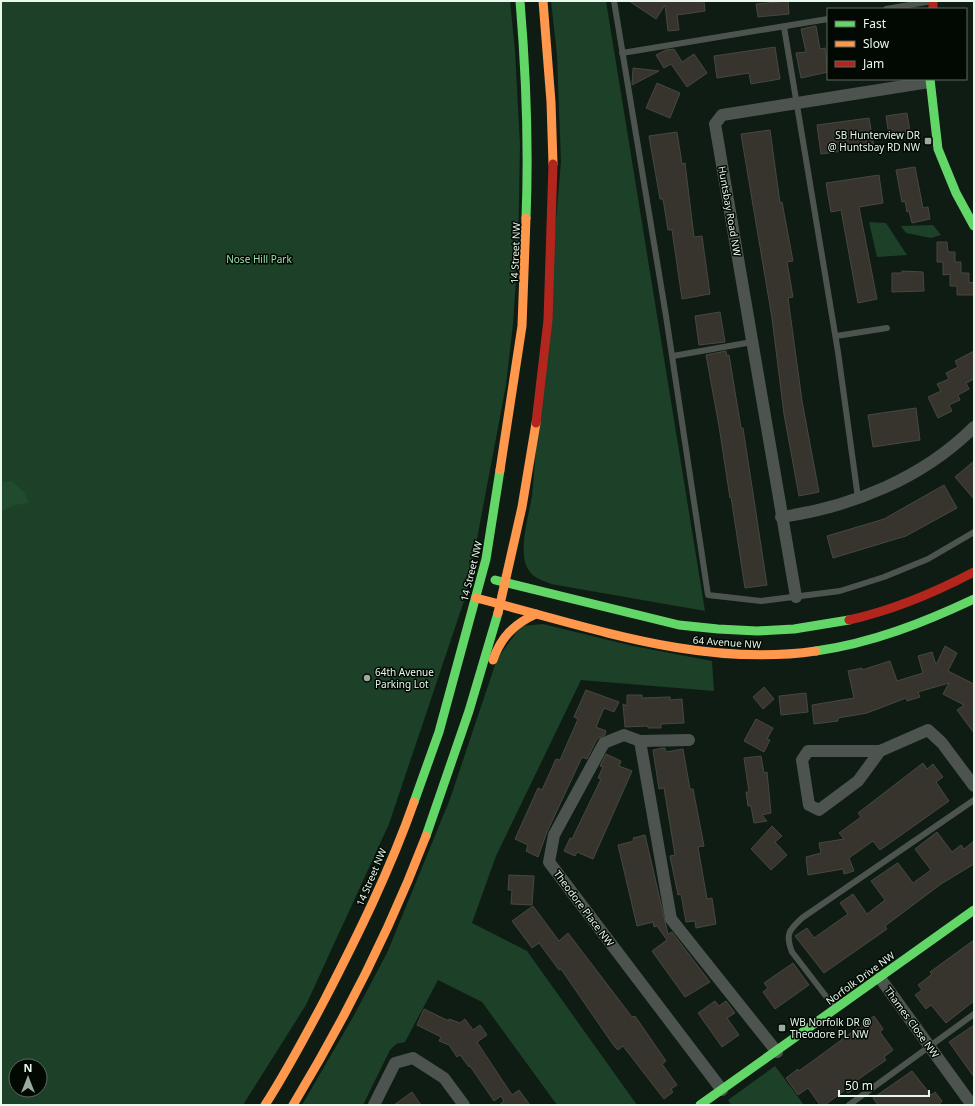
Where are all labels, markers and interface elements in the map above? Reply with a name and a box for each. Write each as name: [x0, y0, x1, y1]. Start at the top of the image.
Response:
legend: [827, 8, 967, 80]
text: Fast: [863, 15, 887, 32]
text: Slow: [863, 35, 890, 52]
text: Jam: [862, 55, 884, 72]
place label: SB Hunterview DR @ Huntsbay RD NW: [828, 128, 921, 154]
marker: SB Hunterview DR @ Huntsbay RD NW: [923, 136, 933, 146]
street label: Huntsbay Road NW: [715, 165, 745, 258]
street label: 14 Street NW: [507, 221, 523, 284]
park label: Nose Hill Park: [226, 252, 292, 266]
street label: 14 Street NW: [457, 539, 485, 603]
street label: 64 Avenue NW: [692, 633, 762, 651]
place label: 64th Avenue Parking Lot: [375, 665, 434, 691]
marker: 64th Avenue Parking Lot: [362, 673, 372, 683]
street label: 14 Street NW: [353, 845, 390, 908]
street label: Theodore Place NW: [551, 867, 618, 949]
street label: Norfolk Drive NW: [823, 948, 898, 1008]
street label: Thames Close NW: [881, 984, 943, 1061]
place label: WB Norfolk DR @ Theodore PL NW: [790, 1015, 871, 1041]
marker: WB Norfolk DR @ Theodore PL NW: [777, 1023, 787, 1033]
north arrow: [8, 1058, 48, 1098]
text: N: [24, 1060, 32, 1075]
scale bar: [839, 1072, 929, 1098]
text: 50 m: [845, 1077, 873, 1094]

